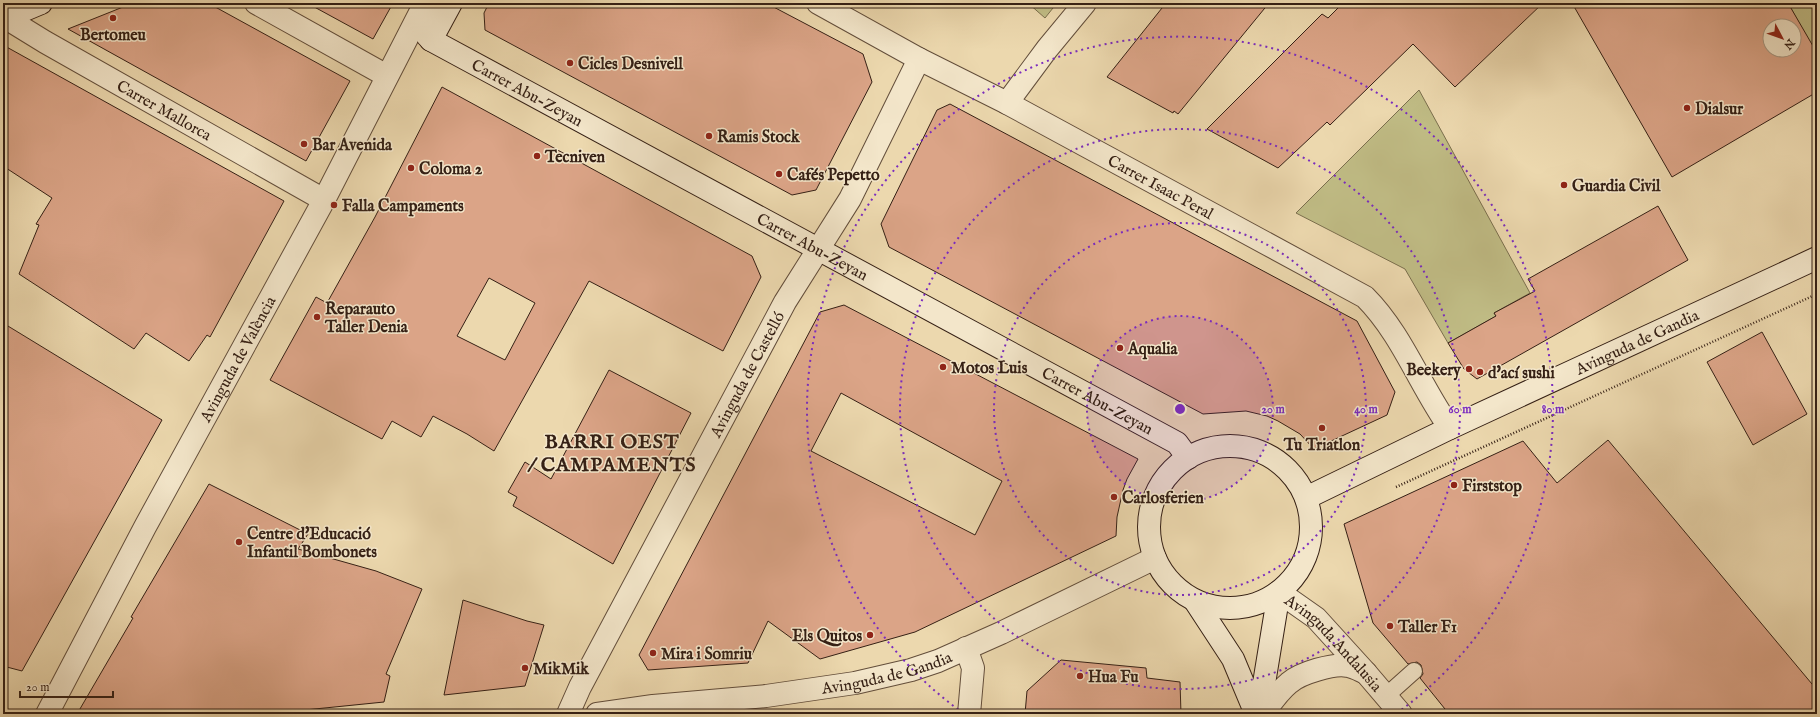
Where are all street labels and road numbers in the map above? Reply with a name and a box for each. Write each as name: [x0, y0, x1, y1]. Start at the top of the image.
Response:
street label: Carrer Abu-Zeyan: [467, 56, 586, 132]
street label: Carrer Mallorca: [112, 77, 214, 146]
street label: Carrer Isaac Peral: [1104, 151, 1217, 225]
street label: Carrer Abu-Zeyan: [753, 210, 871, 286]
street label: Avinguda de València: [196, 293, 281, 427]
street label: Avinguda de Gandia: [1572, 306, 1703, 381]
street label: Avinguda de Castelló: [706, 308, 790, 442]
street label: Carrer Abu-Zeyan: [1038, 364, 1156, 440]
street label: Avinguda Andalusia: [1279, 590, 1386, 697]
street label: Avinguda de Gandia: [819, 648, 956, 700]

